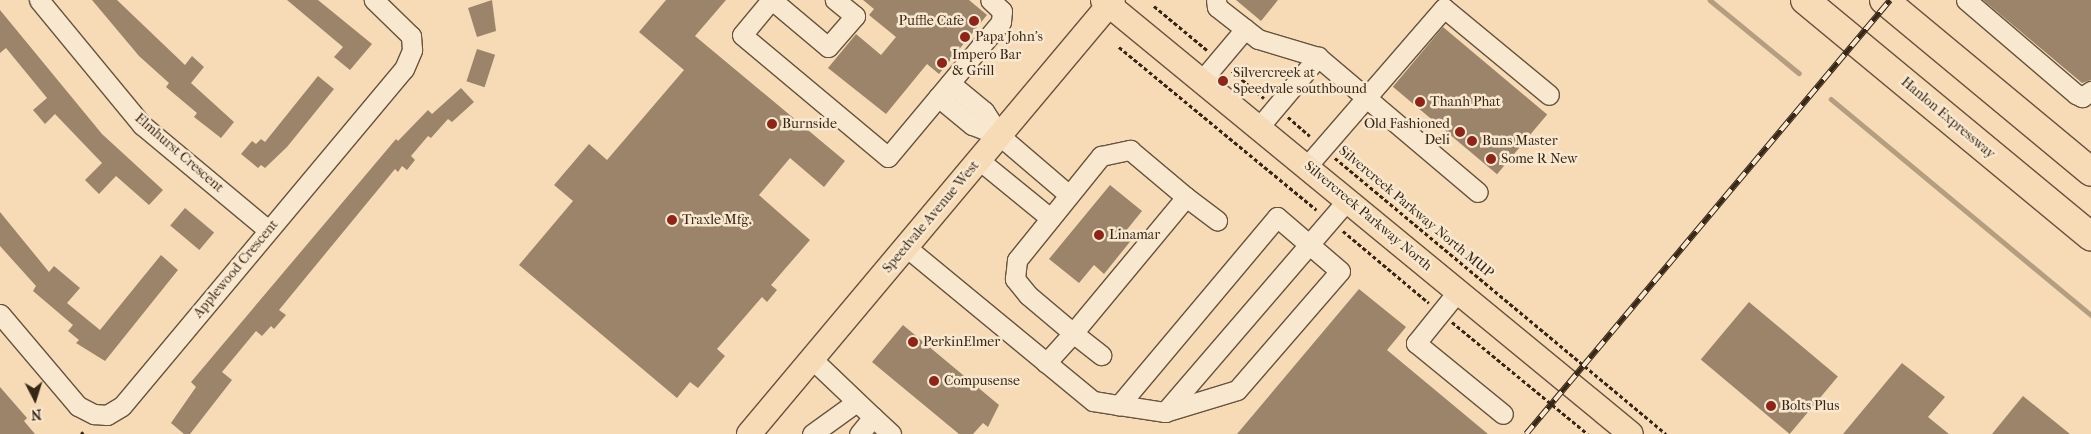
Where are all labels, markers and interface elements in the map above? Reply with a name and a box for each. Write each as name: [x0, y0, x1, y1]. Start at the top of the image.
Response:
place label: Puffle Cafe: [899, 13, 964, 29]
marker: Puffle Cafe: [968, 15, 980, 27]
place label: Papa John's: [975, 29, 1043, 45]
marker: Papa John's: [959, 31, 971, 43]
place label: Impero Bar & Grill: [952, 47, 1021, 80]
marker: Impero Bar & Grill: [936, 57, 948, 69]
place label: Silvercreek at Speedvale southbound: [1233, 65, 1367, 98]
street label: Hanlon Expressway: [1897, 74, 1999, 162]
marker: Silvercreek at Speedvale southbound: [1217, 75, 1229, 87]
place label: Thanh Phat: [1430, 94, 1501, 110]
marker: Thanh Phat: [1414, 96, 1426, 108]
street label: Elmhurst Crescent: [131, 110, 227, 196]
place label: Burnside: [782, 116, 837, 132]
place label: Old Fashioned Deli: [1364, 116, 1450, 148]
marker: Burnside: [766, 118, 778, 130]
marker: Old Fashioned Deli: [1454, 126, 1466, 138]
place label: Buns Master: [1482, 133, 1558, 149]
marker: Buns Master: [1466, 135, 1478, 147]
street label: Silvercreek Parkway North MUP: [1335, 142, 1497, 282]
place label: Some R New: [1501, 151, 1578, 167]
marker: Some R New: [1485, 153, 1497, 165]
street label: Speedvale Avenue West: [879, 157, 983, 277]
street label: Silvercreek Parkway North: [1301, 158, 1435, 274]
place label: Traxle Mfg.: [682, 212, 751, 228]
marker: Traxle Mfg.: [666, 214, 678, 226]
street label: Applewood Crescent: [190, 216, 282, 322]
place label: Linamar: [1109, 227, 1160, 243]
marker: Linamar: [1093, 229, 1105, 241]
place label: PerkinElmer: [923, 334, 1000, 350]
marker: PerkinElmer: [907, 336, 919, 348]
place label: Compusense: [944, 373, 1020, 389]
north arrow: [10, 374, 60, 424]
marker: Compusense: [928, 375, 940, 387]
place label: Bolts Plus: [1781, 398, 1839, 414]
marker: Bolts Plus: [1765, 400, 1777, 412]
text: N: [30, 406, 42, 423]

